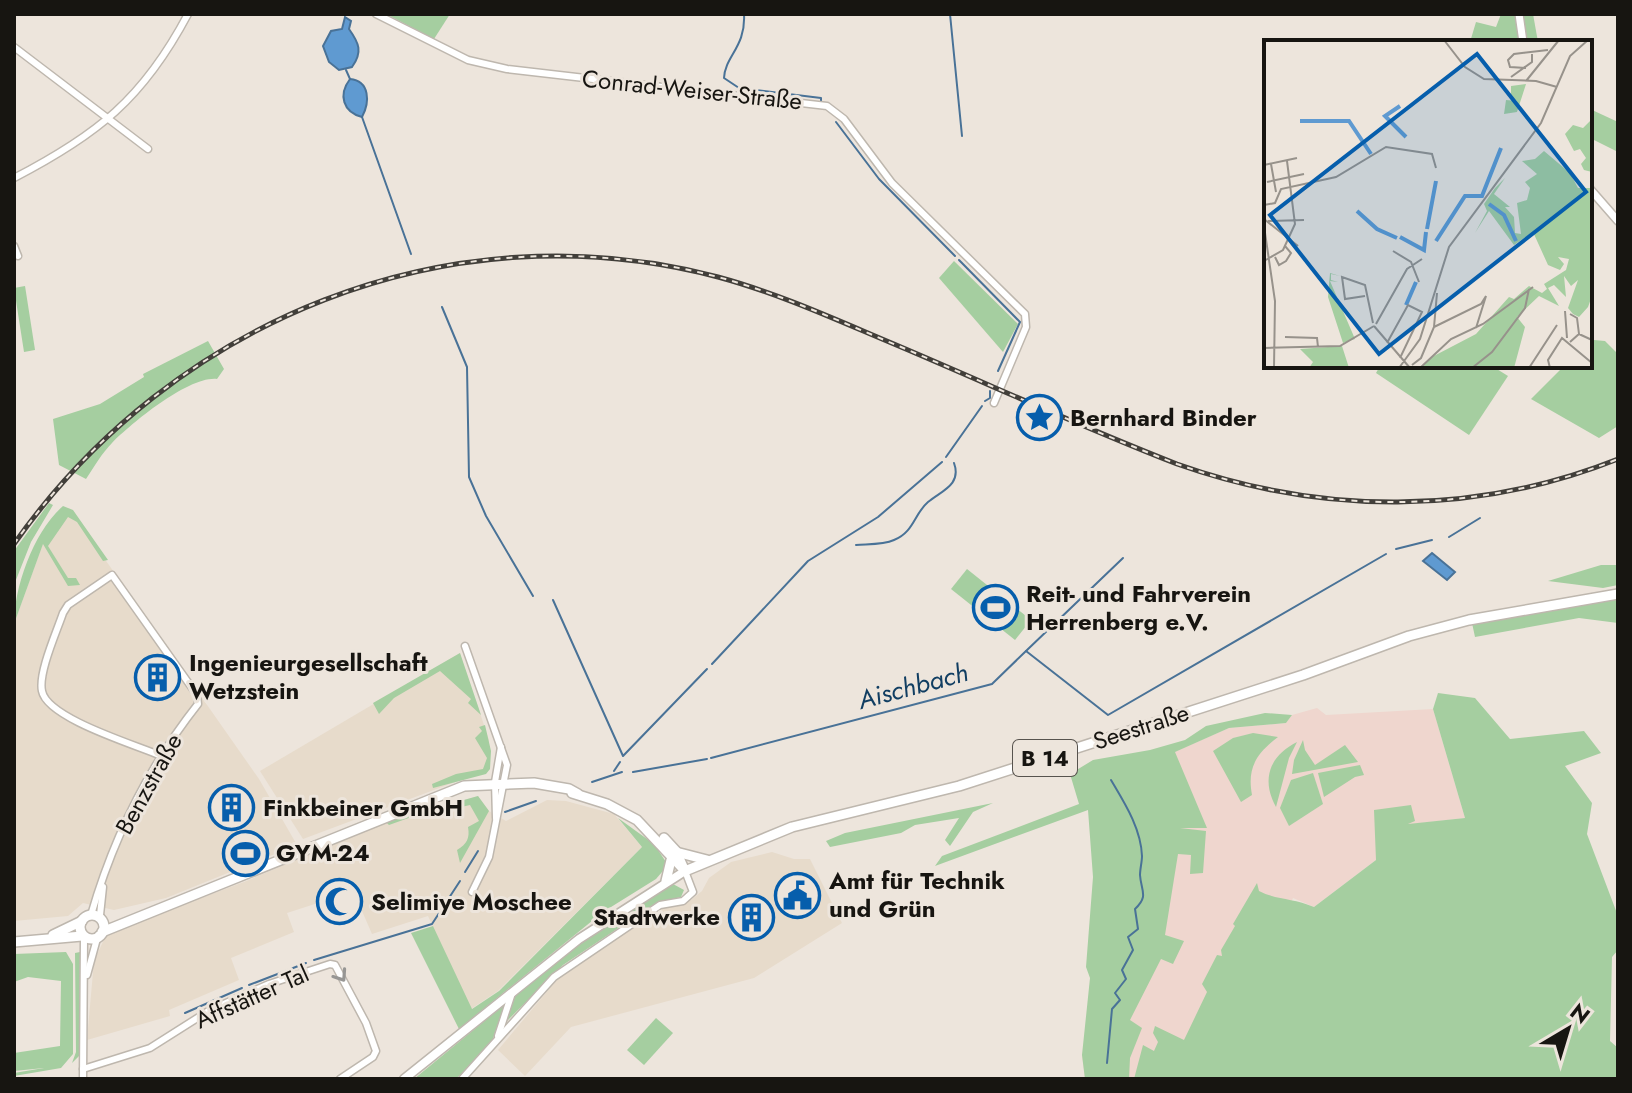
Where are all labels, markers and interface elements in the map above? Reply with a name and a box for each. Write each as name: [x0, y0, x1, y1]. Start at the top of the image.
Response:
inset map: [1264, 40, 1592, 368]
street label: Conrad-Weiser-Straße: [580, 61, 804, 118]
place icon: Bernhard Binder: [1015, 394, 1063, 442]
place label: Bernhard Binder: [1070, 400, 1257, 435]
place label: Reit- und Fahrverein Herrenberg e.V.: [1026, 576, 1251, 639]
sports icon: Reit- und Fahrverein Herrenberg e.V.: [971, 584, 1019, 632]
place label: Ingenieurgesellschaft Wetzstein: [189, 645, 428, 708]
building icon: Ingenieurgesellschaft Wetzstein: [134, 653, 182, 701]
water label: Aischbach: [853, 653, 972, 719]
street label: Seestraße: [1088, 695, 1193, 758]
street label: Benzstraße: [106, 727, 191, 841]
road number: B 14: [1013, 740, 1077, 776]
building icon: Finkbeiner GmbH: [208, 784, 256, 832]
place label: Finkbeiner GmbH: [263, 790, 463, 825]
sports icon: GYM-24: [221, 829, 269, 877]
place label: GYM-24: [276, 835, 370, 870]
place label: Amt für Technik und Grün: [828, 863, 1005, 926]
public building icon: Amt für Technik und Grün: [774, 871, 822, 919]
mosque icon: Selimiye Moschee: [316, 878, 364, 926]
place label: Selimiye Moschee: [371, 884, 572, 919]
building icon: Stadtwerke: [727, 893, 775, 941]
place label: Stadtwerke: [593, 899, 720, 934]
street label: Affstätter Tal: [189, 956, 315, 1037]
one-way arrow: [332, 968, 347, 982]
north arrow: [1528, 989, 1608, 1069]
text: N: [1564, 995, 1597, 1031]

